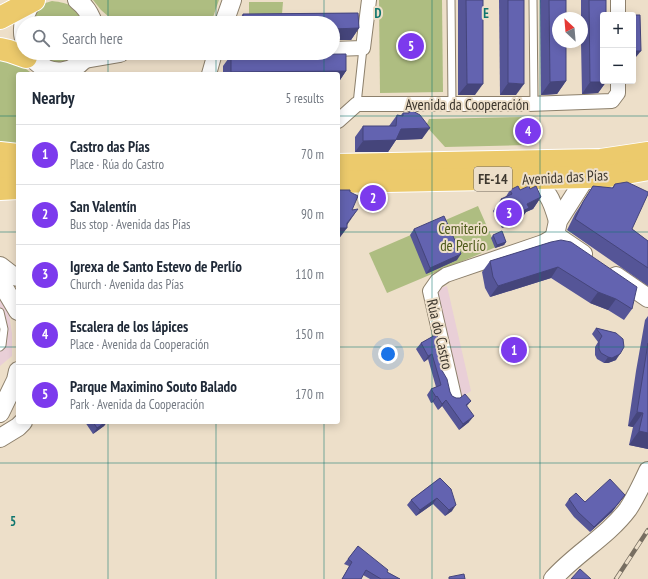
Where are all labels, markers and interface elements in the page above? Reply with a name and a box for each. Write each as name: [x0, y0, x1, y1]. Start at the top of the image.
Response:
text: D: [375, 5, 382, 22]
text: E: [483, 5, 489, 22]
north arrow: [552, 12, 588, 48]
map controls: [600, 12, 636, 84]
button: +: [600, 12, 636, 48]
search box: [16, 16, 340, 60]
icon: search: [30, 27, 52, 49]
text: Search here: [62, 29, 123, 48]
pin: 5: [398, 31, 424, 61]
button: −: [600, 48, 636, 84]
text: Nearby: [32, 87, 75, 109]
text: 5 results: [285, 90, 324, 107]
street label: Avenida da Cooperación: [405, 95, 529, 114]
pin: 4: [515, 116, 541, 146]
text: Castro das Pías: [70, 137, 150, 156]
text: 1: [42, 146, 48, 163]
text: 70 m: [301, 146, 324, 163]
text: Place · Rúa do Castro: [70, 156, 164, 173]
street label: Avenida das Pías: [522, 165, 608, 189]
road number: FE-14: [474, 167, 512, 191]
pin: 2: [360, 183, 386, 213]
text: San Valentín: [70, 197, 137, 216]
pin: 3: [496, 198, 522, 228]
text: 2: [42, 206, 48, 223]
text: 90 m: [301, 206, 324, 223]
text: Bus stop · Avenida das Pías: [70, 216, 191, 233]
park label: Cemiterio de Perlío: [438, 219, 488, 255]
text: Igrexa de Santo Estevo de Perlío: [70, 257, 242, 276]
text: 3: [42, 266, 48, 283]
text: 110 m: [295, 266, 324, 283]
text: Church · Avenida das Pías: [70, 276, 184, 293]
street label: Rúa do Castro: [423, 297, 457, 371]
text: Escalera de los lápices: [70, 317, 188, 336]
text: 4: [42, 326, 48, 343]
text: 150 m: [295, 326, 324, 343]
pin: 1: [501, 335, 527, 365]
text: Place · Avenida da Cooperación: [70, 336, 209, 353]
your location: [378, 344, 398, 364]
text: Parque Maximino Souto Balado: [70, 377, 237, 396]
text: 5: [42, 386, 48, 403]
text: 170 m: [295, 386, 324, 403]
text: Park · Avenida da Cooperación: [70, 396, 204, 413]
text: 5: [10, 513, 16, 530]

